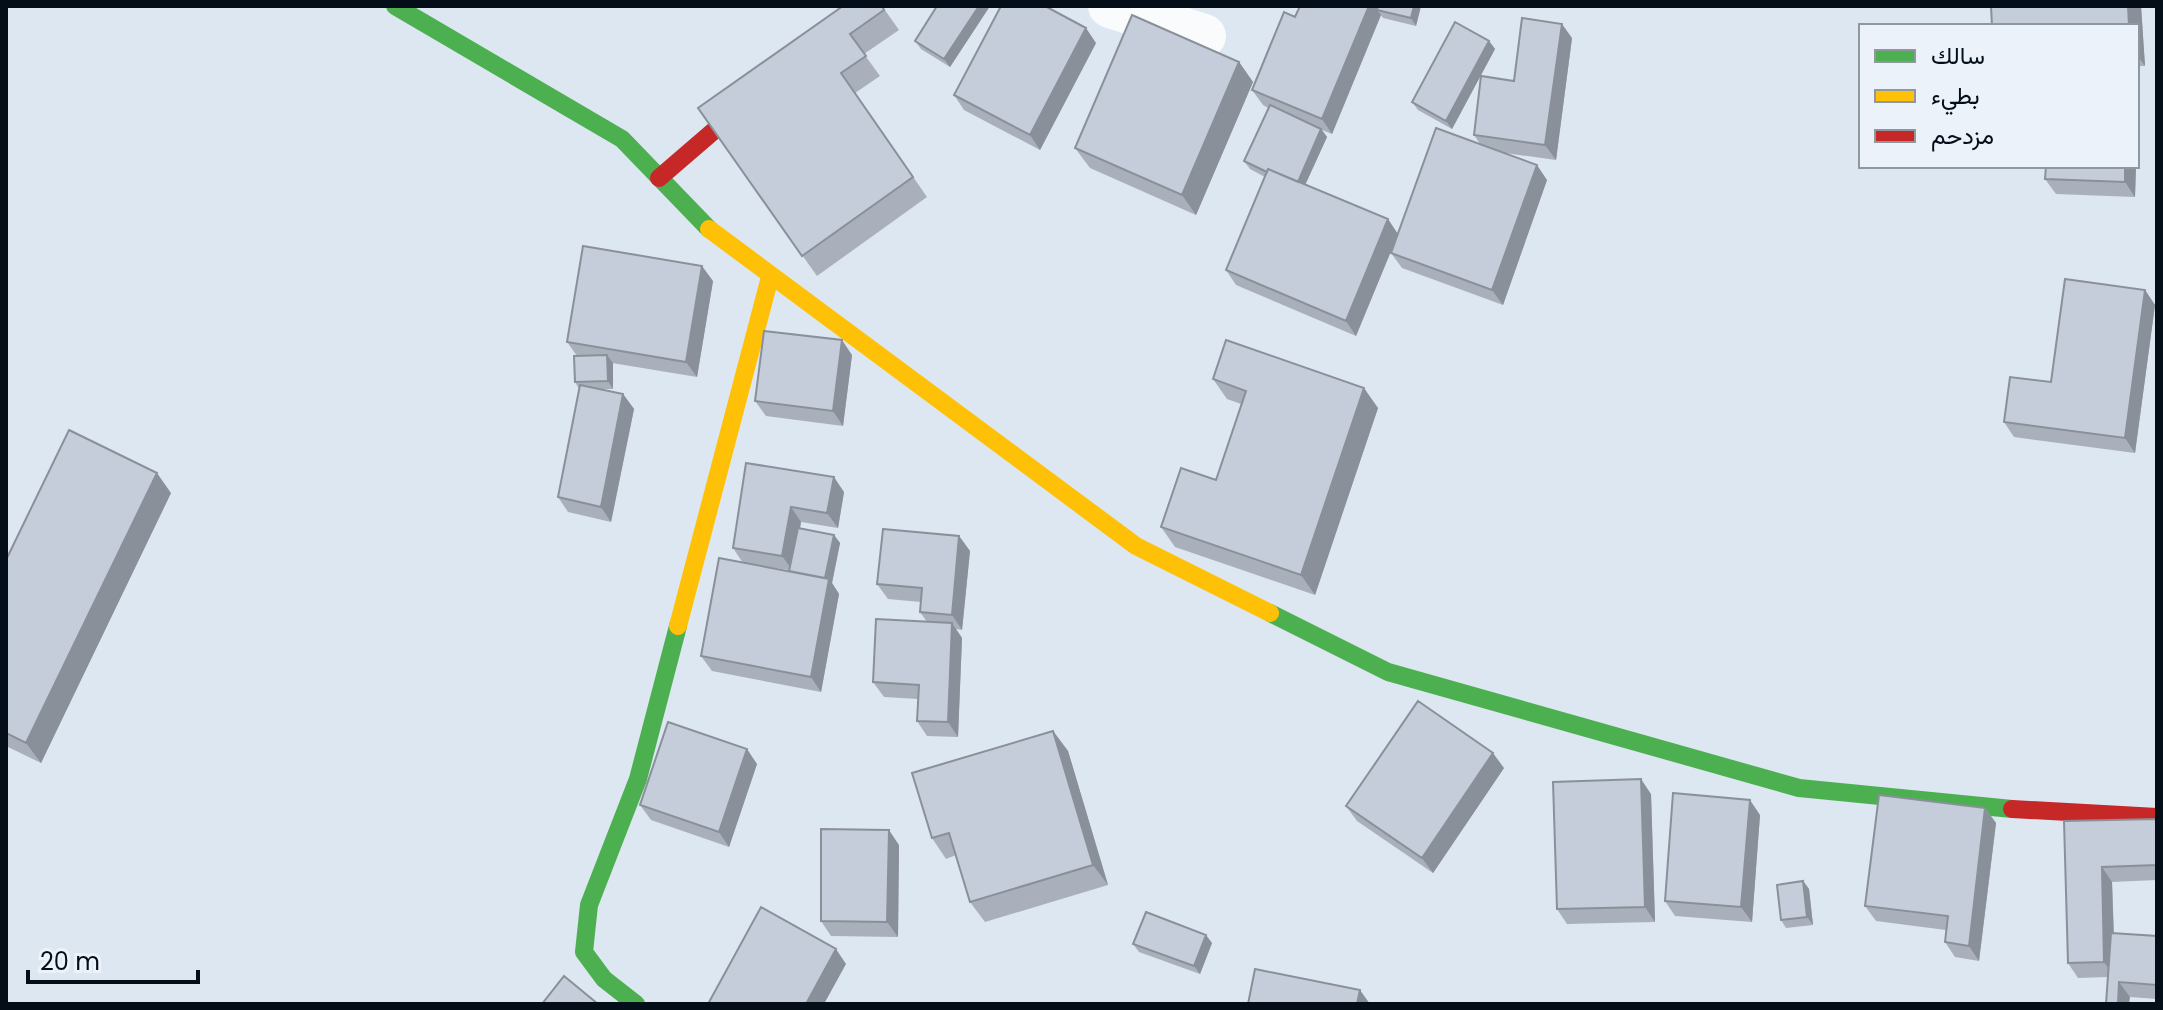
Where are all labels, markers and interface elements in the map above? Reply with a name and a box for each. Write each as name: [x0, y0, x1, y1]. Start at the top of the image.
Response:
legend: [1859, 24, 2139, 168]
text: سالك: [1931, 39, 1985, 72]
text: بطيء: [1931, 79, 1980, 115]
text: مزدحم: [1931, 119, 1994, 152]
scale bar: [28, 934, 198, 984]
text: 20 m: [40, 945, 100, 978]

